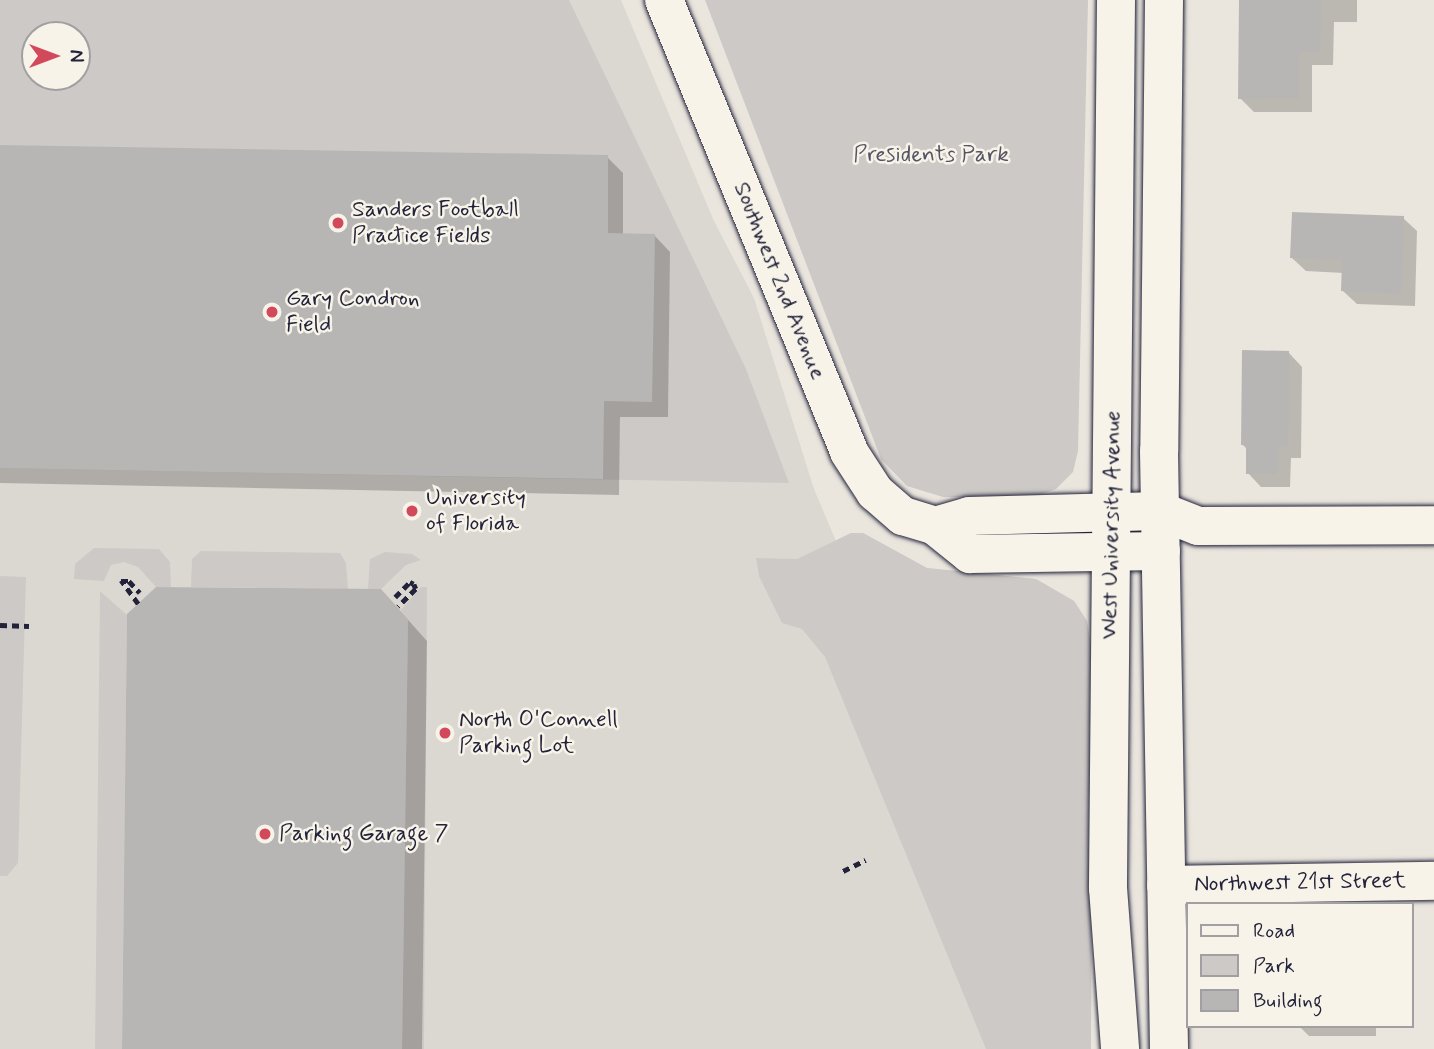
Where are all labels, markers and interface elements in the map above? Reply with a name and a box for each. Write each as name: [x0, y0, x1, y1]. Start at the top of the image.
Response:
north arrow: [21, 21, 91, 91]
text: N: [63, 50, 88, 62]
park label: Presidents Park: [854, 141, 1008, 169]
street label: Southwest 2nd Avenue: [726, 178, 832, 384]
place label: Sanders Football Practice Fields: [352, 196, 513, 250]
marker: Sanders Football Practice Fields: [330, 215, 346, 231]
place label: Gary Condron Field: [286, 285, 419, 339]
marker: Gary Condron Field: [264, 304, 280, 320]
street label: West University Avenue: [1096, 409, 1128, 641]
place label: University of Florida: [426, 484, 526, 538]
marker: University of Florida: [404, 503, 420, 519]
place label: North O'Connell Parking Lot: [459, 706, 618, 760]
marker: North O'Connell Parking Lot: [437, 725, 453, 741]
place label: Parking Garage 7: [279, 820, 448, 848]
marker: Parking Garage 7: [257, 826, 273, 842]
street label: Northwest 21st Street: [1194, 867, 1406, 899]
legend: [1186, 902, 1413, 1028]
text: Road: [1253, 917, 1295, 945]
text: Park: [1253, 952, 1295, 980]
text: Building: [1253, 987, 1323, 1015]

